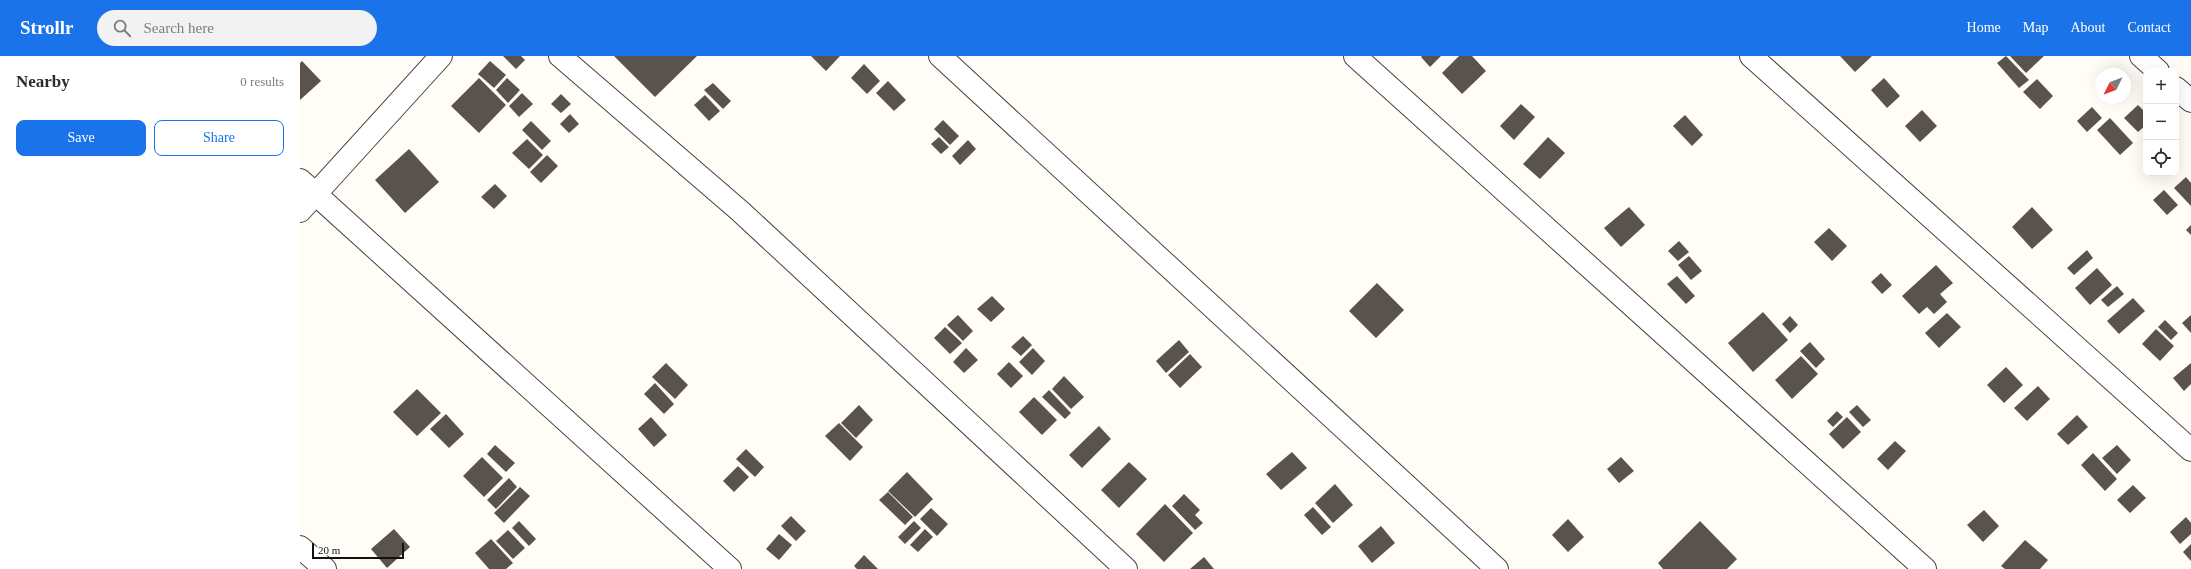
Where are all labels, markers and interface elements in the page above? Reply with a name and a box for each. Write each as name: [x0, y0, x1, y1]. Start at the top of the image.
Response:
search box: [97, 10, 377, 46]
text: Strollr: [20, 17, 73, 38]
icon: search: [111, 17, 133, 39]
text: Search here: [143, 20, 214, 36]
text: Home: [1967, 20, 2001, 35]
text: Map: [2023, 20, 2048, 35]
text: About: [2070, 20, 2105, 35]
text: Contact: [2127, 20, 2171, 35]
north arrow: [2095, 68, 2131, 104]
map controls: [2143, 68, 2179, 176]
button: +: [2143, 68, 2179, 104]
text: Nearby: [16, 72, 70, 91]
text: 0 results: [240, 74, 284, 89]
button: −: [2143, 104, 2179, 140]
button: Save: [16, 120, 146, 156]
button: Share: [154, 120, 284, 156]
button: locate: [2143, 140, 2179, 176]
scale bar: [312, 541, 404, 560]
text: 20 m: [318, 544, 340, 556]

